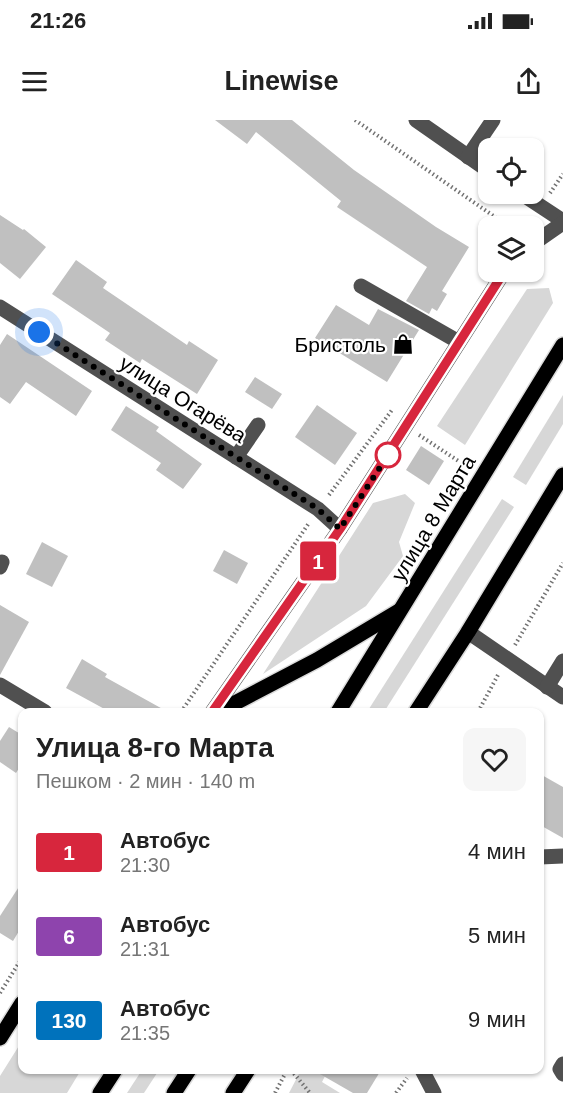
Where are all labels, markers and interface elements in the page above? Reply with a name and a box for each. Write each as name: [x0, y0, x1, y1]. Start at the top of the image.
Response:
text: 21:26: [30, 8, 86, 33]
icon: menu: [18, 65, 51, 98]
icon: share: [512, 65, 545, 98]
text: Linewise: [224, 66, 339, 96]
map controls: [478, 138, 544, 282]
button: locate: [478, 138, 544, 204]
button: layers: [478, 216, 544, 282]
your location: [24, 317, 54, 347]
shop icon: Бристоль: [391, 332, 415, 356]
place label: Бристоль: [295, 333, 386, 356]
street label: улица Огарёва: [116, 351, 251, 447]
unlabelled marker: [375, 442, 401, 468]
street label: улица 8 Марта: [386, 451, 480, 585]
line badge: 1: [298, 542, 338, 580]
text: 1: [312, 550, 324, 573]
button: heart: [463, 728, 526, 791]
text: Улица 8-го Марта: [36, 732, 274, 763]
text: Пешком · 2 мин · 140 m: [36, 770, 255, 792]
text: Автобус: [120, 828, 210, 853]
text: 4 мин: [468, 839, 526, 864]
text: 1: [63, 841, 75, 864]
text: 21:30: [120, 854, 170, 876]
text: Автобус: [120, 912, 210, 937]
text: 5 мин: [468, 923, 526, 948]
text: 6: [63, 925, 75, 948]
text: 21:31: [120, 938, 170, 960]
text: Автобус: [120, 996, 210, 1021]
text: 9 мин: [468, 1007, 526, 1032]
text: 130: [51, 1009, 87, 1032]
text: 21:35: [120, 1022, 170, 1044]

